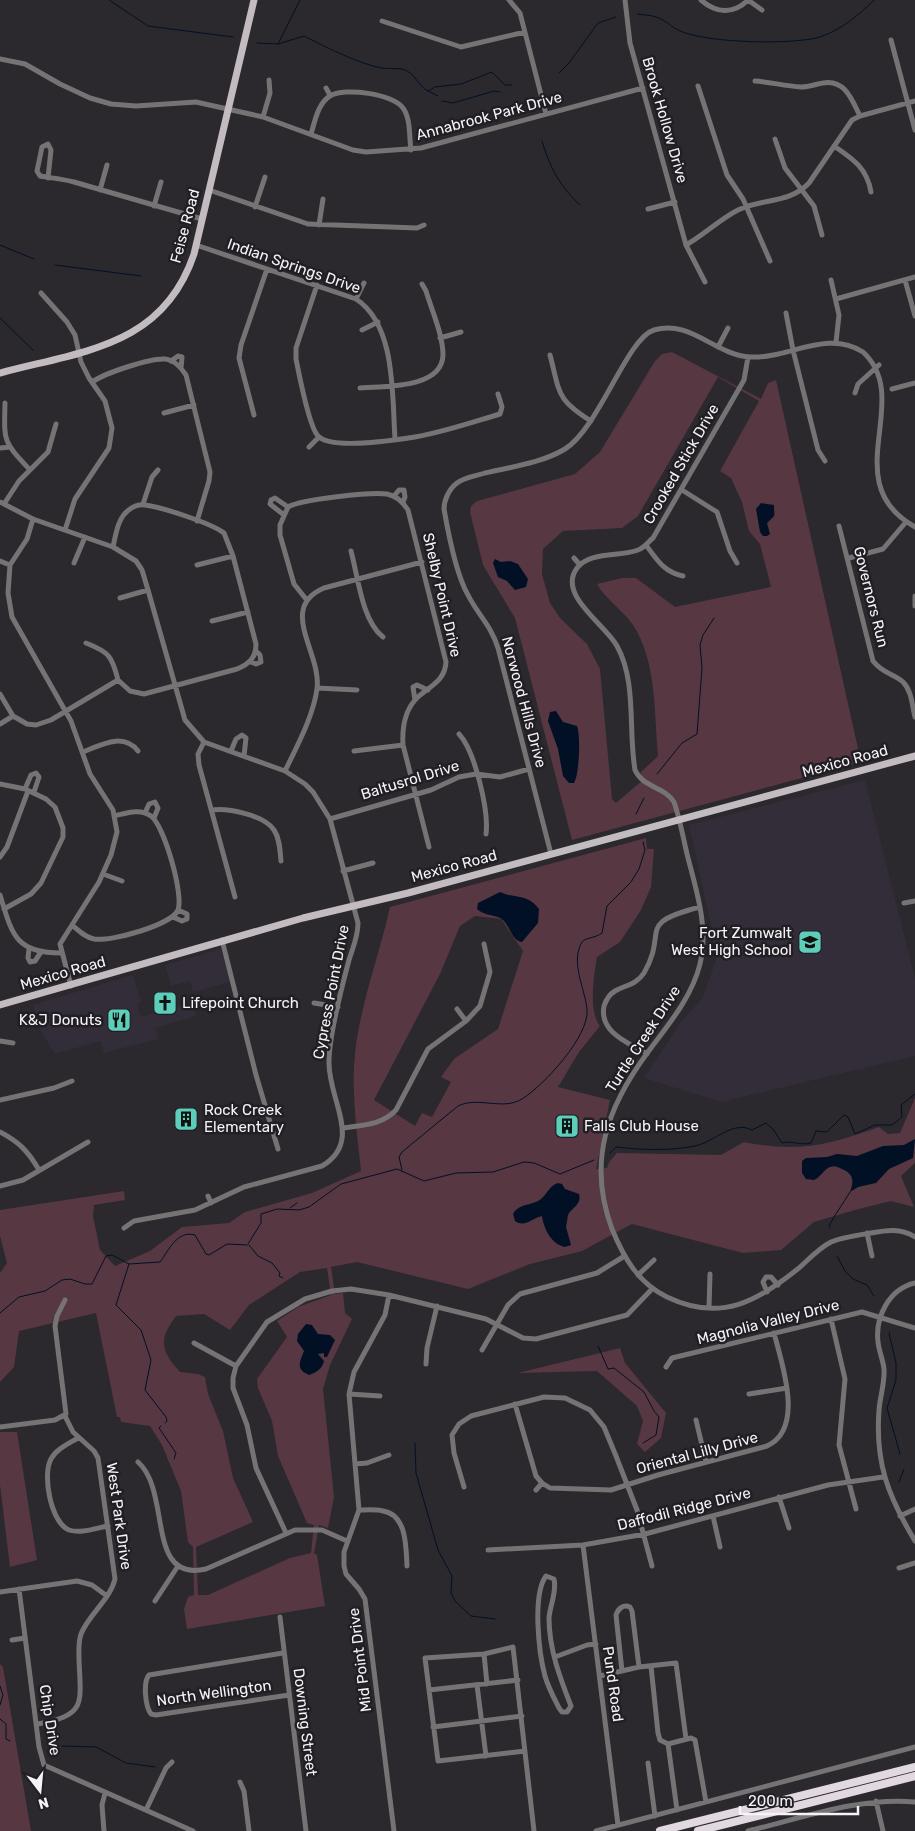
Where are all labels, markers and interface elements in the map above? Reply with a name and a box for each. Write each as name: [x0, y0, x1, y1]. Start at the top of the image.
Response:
street label: Brook Hollow Drive: [638, 55, 692, 185]
street label: Annabrook Park Drive: [414, 88, 564, 144]
street label: Feise Road: [166, 187, 204, 265]
street label: Indian Springs Drive: [225, 235, 363, 297]
street label: Crooked Stick Drive: [639, 401, 723, 527]
street label: Shelby Point Drive: [419, 531, 465, 659]
street label: Governors Run: [850, 545, 892, 649]
street label: Norwood Hills Drive: [498, 634, 550, 770]
street label: Mexico Road: [800, 741, 890, 781]
street label: Baltusrol Drive: [359, 756, 461, 804]
street label: Mexico Road: [409, 846, 499, 886]
street label: Cypress Point Drive: [309, 923, 353, 1061]
place label: Fort Zumwalt West High School: [671, 924, 792, 959]
school or university icon: Fort Zumwalt West High School: [797, 929, 823, 955]
street label: Mexico Road: [18, 952, 108, 994]
street label: Turtle Creek Drive: [602, 982, 684, 1096]
church icon: Lifepoint Church: [152, 990, 178, 1016]
place label: Lifepoint Church: [182, 994, 299, 1012]
restaurant icon: K&J Donuts: [106, 1007, 132, 1033]
place label: K&J Donuts: [19, 1011, 102, 1029]
place label: Rock Creek Elementary: [204, 1101, 284, 1136]
building icon: Rock Creek Elementary: [173, 1106, 199, 1132]
building icon: Falls Club House: [554, 1113, 580, 1139]
place label: Falls Club House: [584, 1117, 699, 1135]
street label: Magnolia Valley Drive: [695, 1296, 841, 1348]
street label: Oriental Lilly Drive: [634, 1428, 760, 1478]
street label: West Park Drive: [103, 1461, 135, 1571]
street label: Daffodil Ridge Drive: [615, 1484, 753, 1534]
street label: Mid Point Drive: [345, 1607, 375, 1713]
street label: Pund Road: [599, 1645, 627, 1723]
street label: Downing Street: [289, 1667, 321, 1777]
street label: North Wellington: [155, 1676, 273, 1710]
street label: Chip Drive: [36, 1683, 64, 1757]
north arrow: [15, 1766, 65, 1816]
scale bar: [740, 1784, 858, 1816]
text: 200 m: [748, 1792, 793, 1810]
text: N: [36, 1793, 51, 1813]

